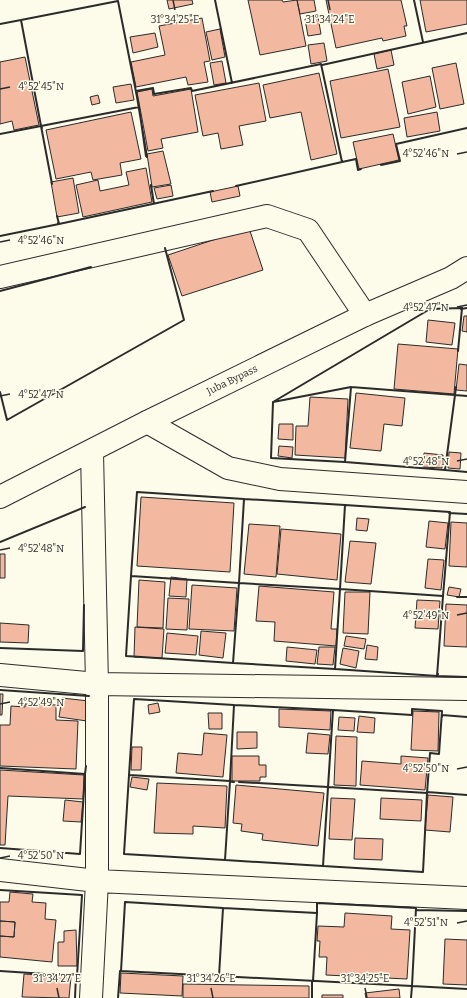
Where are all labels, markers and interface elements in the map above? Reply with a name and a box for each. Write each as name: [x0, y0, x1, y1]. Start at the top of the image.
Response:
text: 31°34'25"E: [151, 14, 199, 26]
text: 31°34'24"E: [306, 14, 354, 26]
text: 4°52'45"N: [18, 81, 64, 93]
text: 4°52'46"N: [403, 148, 449, 160]
text: 4°52'46"N: [18, 235, 64, 247]
text: 4°52'47"N: [403, 302, 449, 314]
street label: Juba Bypass: [204, 363, 260, 398]
text: 4°52'47"N: [18, 389, 64, 401]
text: 4°52'48"N: [403, 456, 449, 468]
text: 4°52'48"N: [18, 543, 64, 555]
text: 4°52'49"N: [403, 610, 449, 622]
text: 4°52'49"N: [18, 697, 64, 709]
text: 4°52'50"N: [403, 763, 449, 775]
text: 4°52'50"N: [18, 850, 64, 862]
text: 4°52'51"N: [404, 917, 448, 929]
text: 31°34'27"E: [33, 973, 81, 985]
text: 31°34'26"E: [187, 973, 235, 985]
text: 31°34'25"E: [341, 973, 389, 985]

